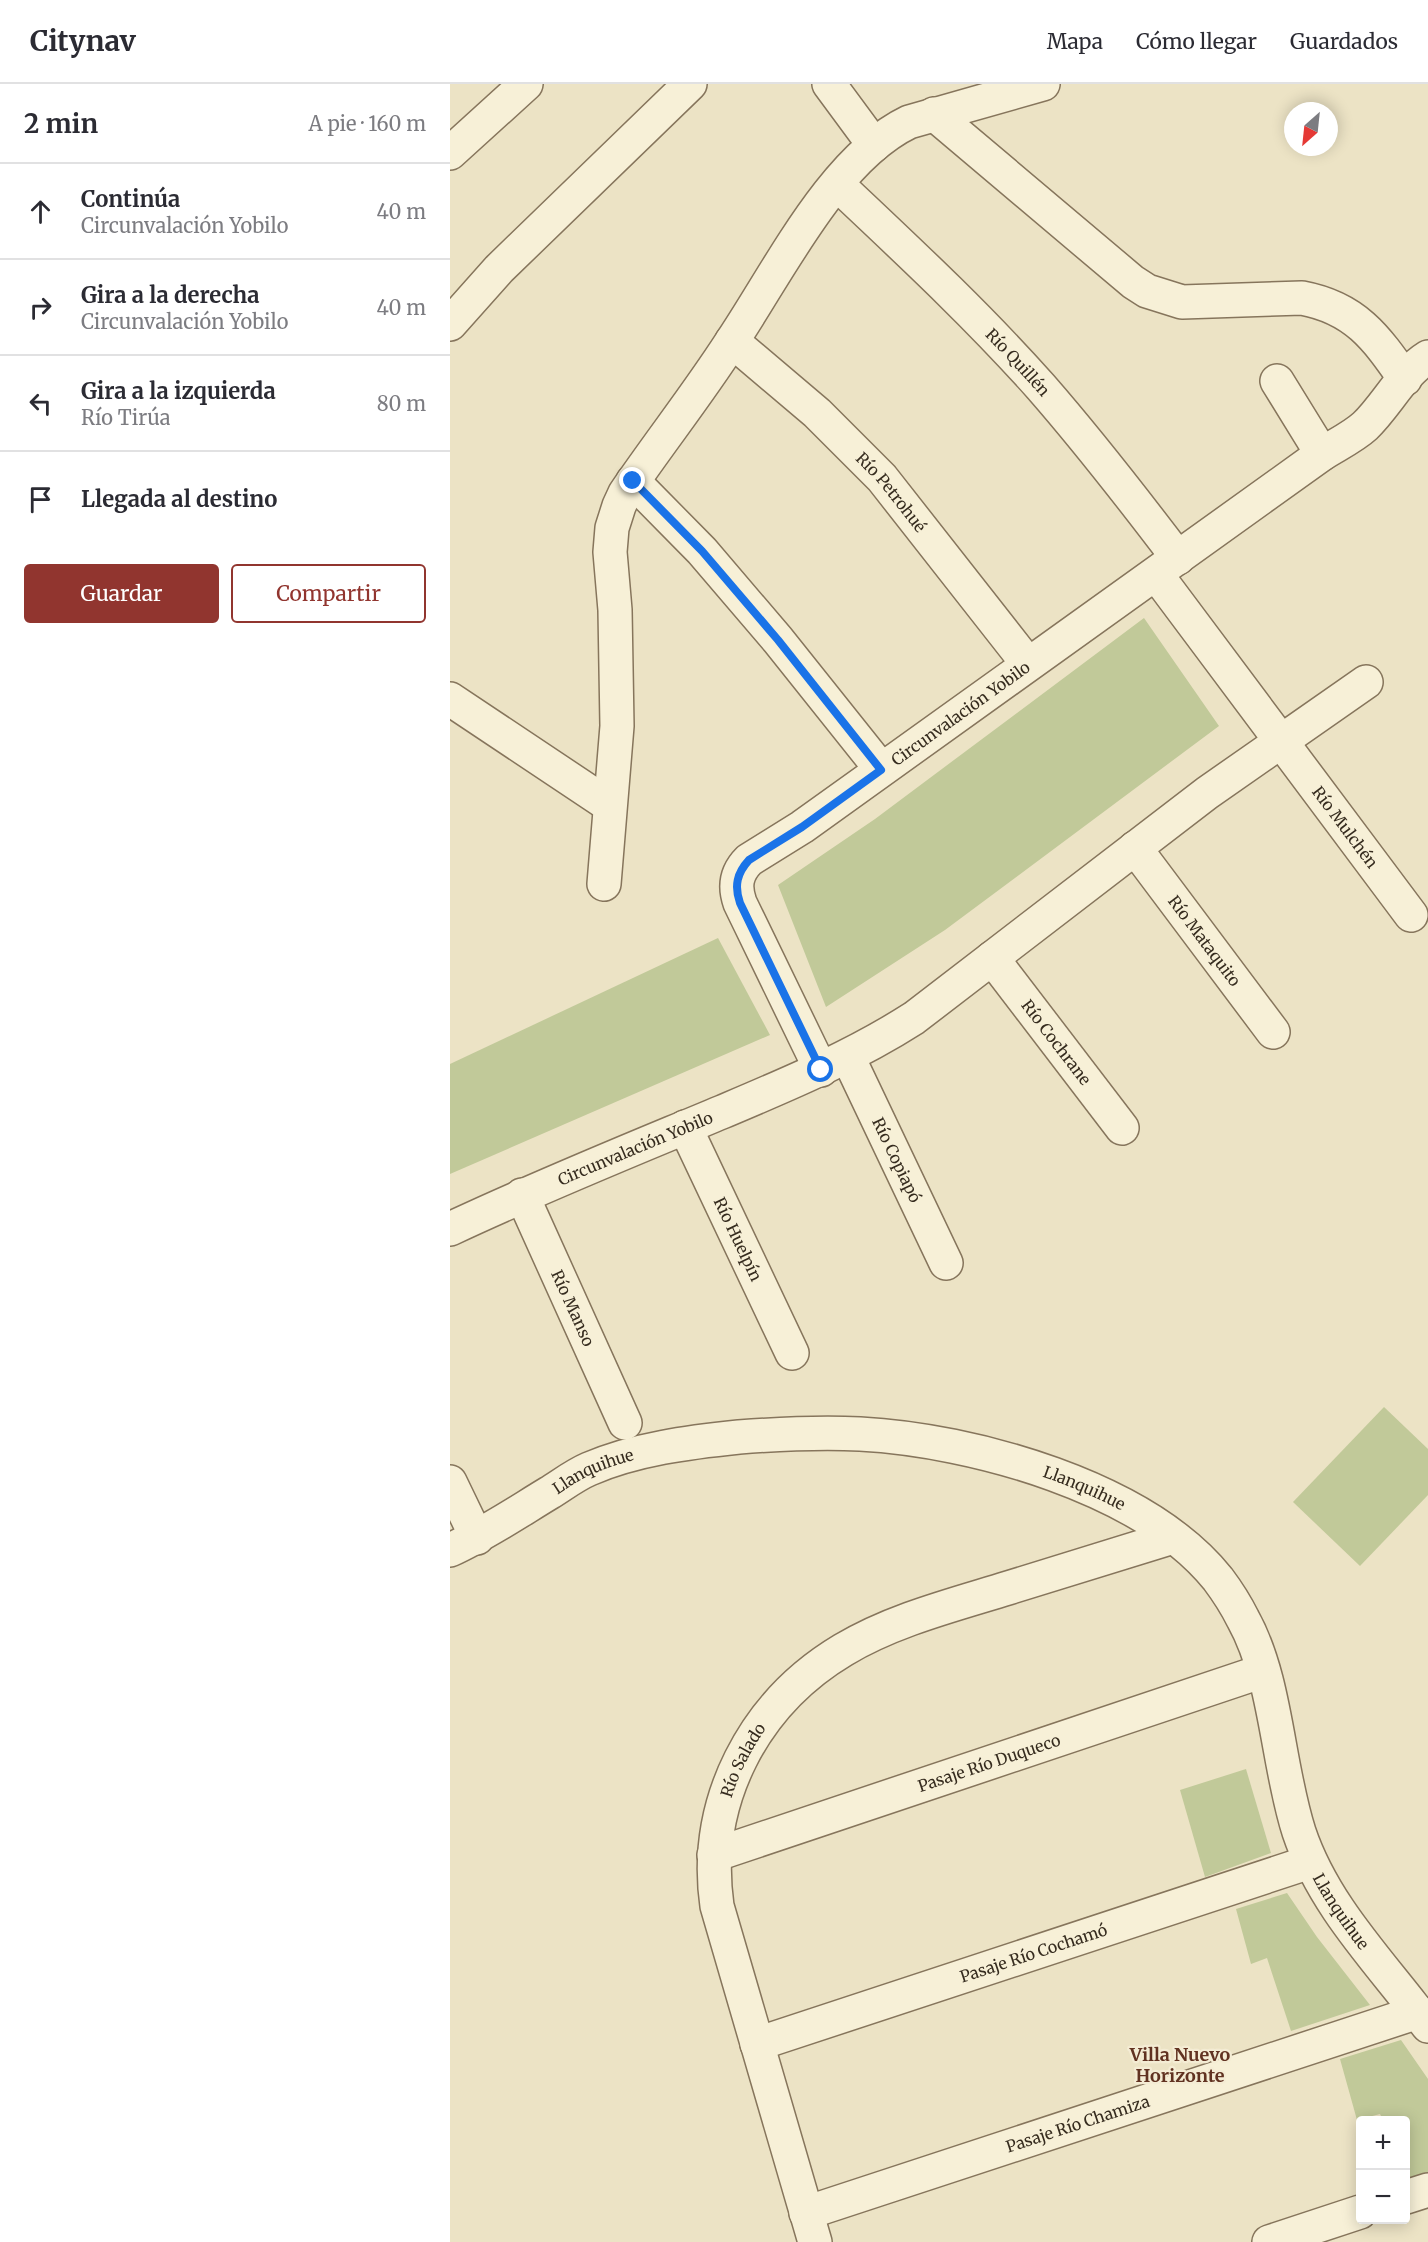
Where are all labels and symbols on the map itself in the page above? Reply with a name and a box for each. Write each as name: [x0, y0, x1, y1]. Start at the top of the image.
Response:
north arrow: [1284, 102, 1338, 156]
street label: Río Quillén: [982, 324, 1055, 400]
street label: Río Petrohué: [852, 448, 931, 536]
route end: [619, 467, 645, 493]
street label: Circunvalación Yobilo: [887, 657, 1034, 770]
street label: Río Mulchén: [1308, 782, 1383, 872]
street label: Río Mataquito: [1164, 891, 1245, 990]
street label: Río Cochrane: [1017, 995, 1095, 1089]
route start: [807, 1056, 833, 1082]
street label: Circunvalación Yobilo: [555, 1107, 716, 1190]
street label: Río Copiapó: [868, 1114, 926, 1206]
street label: Río Huelpín: [710, 1194, 767, 1285]
street label: Río Manso: [547, 1267, 599, 1349]
street label: Llanquihue: [549, 1444, 636, 1498]
street label: Llanquihue: [1041, 1461, 1129, 1514]
street label: Río Salado: [716, 1719, 770, 1800]
street label: Pasaje Río Duqueco: [915, 1730, 1063, 1796]
street label: Llanquihue: [1309, 1870, 1374, 1953]
street label: Pasaje Río Cochamó: [957, 1919, 1110, 1987]
district label: Villa Nuevo Horizonte: [1129, 2043, 1231, 2087]
street label: Pasaje Río Chamiza: [1003, 2091, 1152, 2157]

